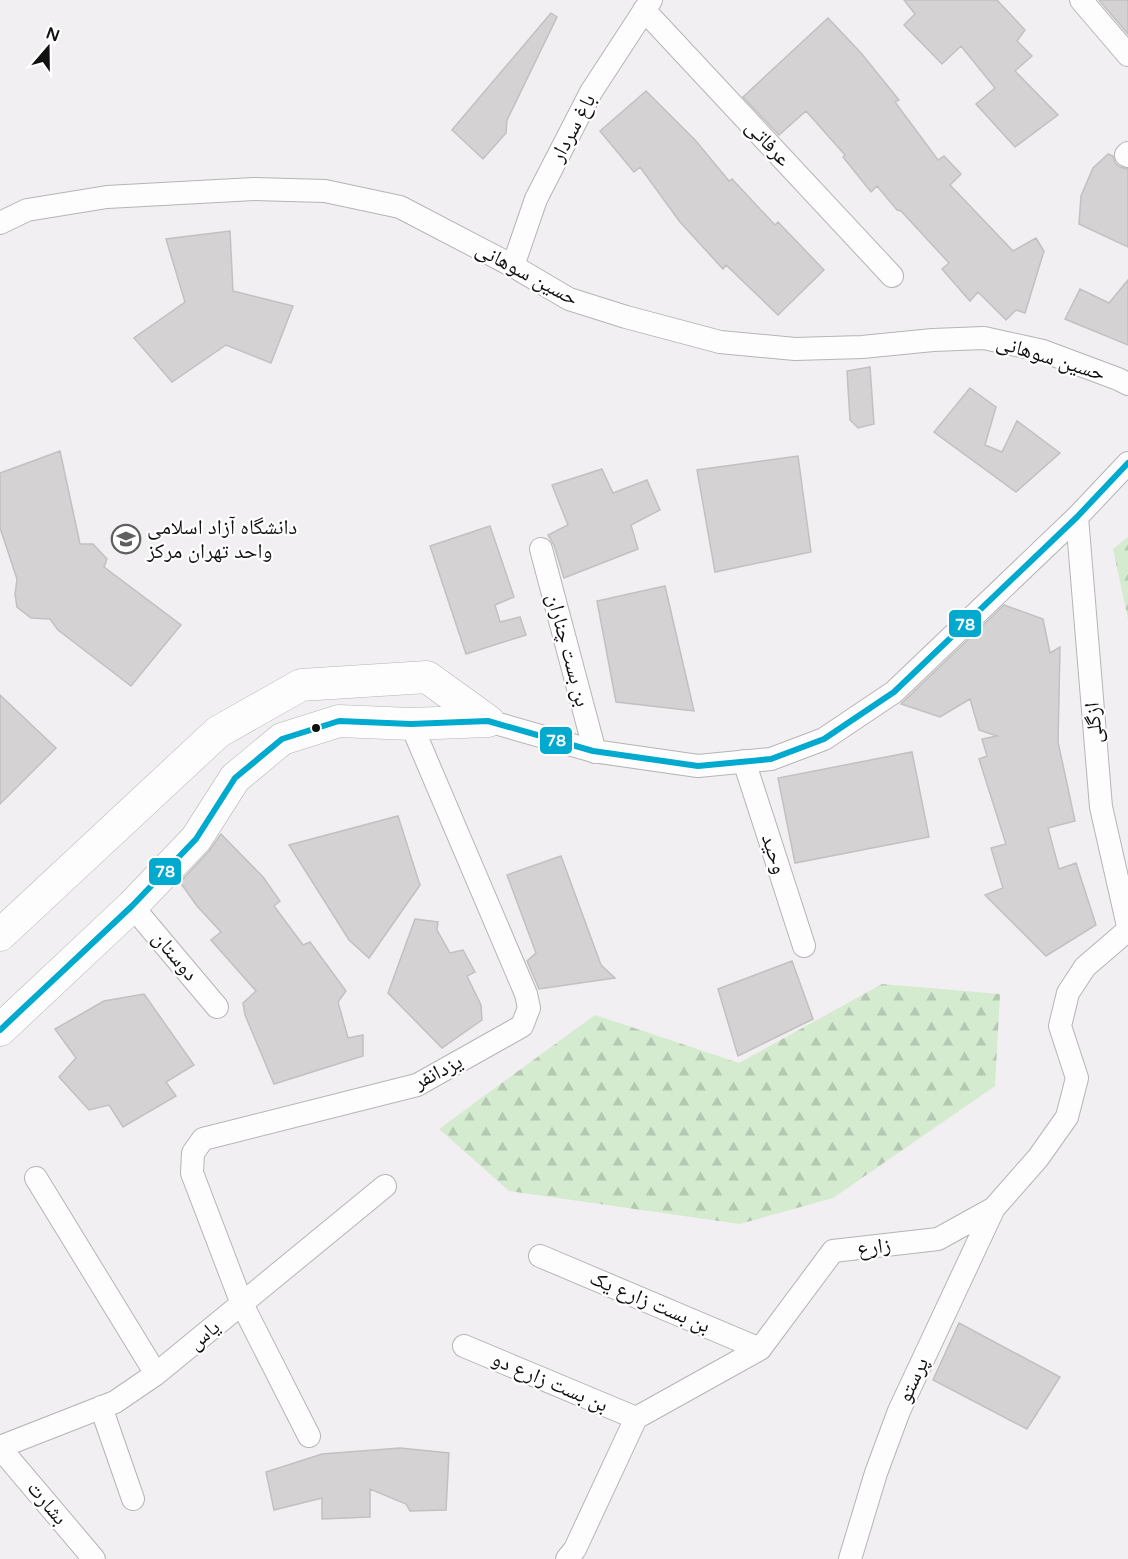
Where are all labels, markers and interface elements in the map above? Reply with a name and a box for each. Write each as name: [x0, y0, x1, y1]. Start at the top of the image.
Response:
north arrow: [18, 18, 78, 78]
text: N: [43, 23, 62, 46]
street label: باغ سردار: [544, 90, 601, 167]
street label: عرفاتی: [740, 114, 796, 172]
street label: حسین سوهانی: [472, 237, 582, 311]
street label: حسین سوهانی: [994, 330, 1108, 386]
place label: دانشگاه آزاد اسلامی واحد تهران مرکز: [146, 515, 297, 564]
school or university icon: دانشگاه آزاد اسلامی واحد تهران مرکز: [110, 523, 142, 555]
street label: بن بست چناران: [541, 591, 595, 709]
line badge: 78: [948, 609, 982, 638]
text: 78: [955, 615, 975, 635]
street label: ازگلی: [1080, 701, 1108, 745]
unlabelled marker: [310, 722, 322, 734]
line badge: 78: [539, 726, 573, 755]
text: 78: [546, 731, 566, 751]
street label: وحید: [756, 831, 792, 877]
line badge: 78: [148, 857, 182, 886]
text: 78: [155, 862, 175, 882]
street label: دوستان: [147, 926, 203, 986]
street label: یزدانفر: [408, 1049, 467, 1095]
street label: زارع: [856, 1233, 892, 1261]
street label: بن بست زارع یک: [586, 1265, 714, 1339]
street label: یاس: [183, 1315, 225, 1355]
street label: بن بست زارع دو: [488, 1346, 612, 1418]
street label: پرستو: [892, 1353, 934, 1407]
street label: بشارت: [22, 1476, 72, 1530]

